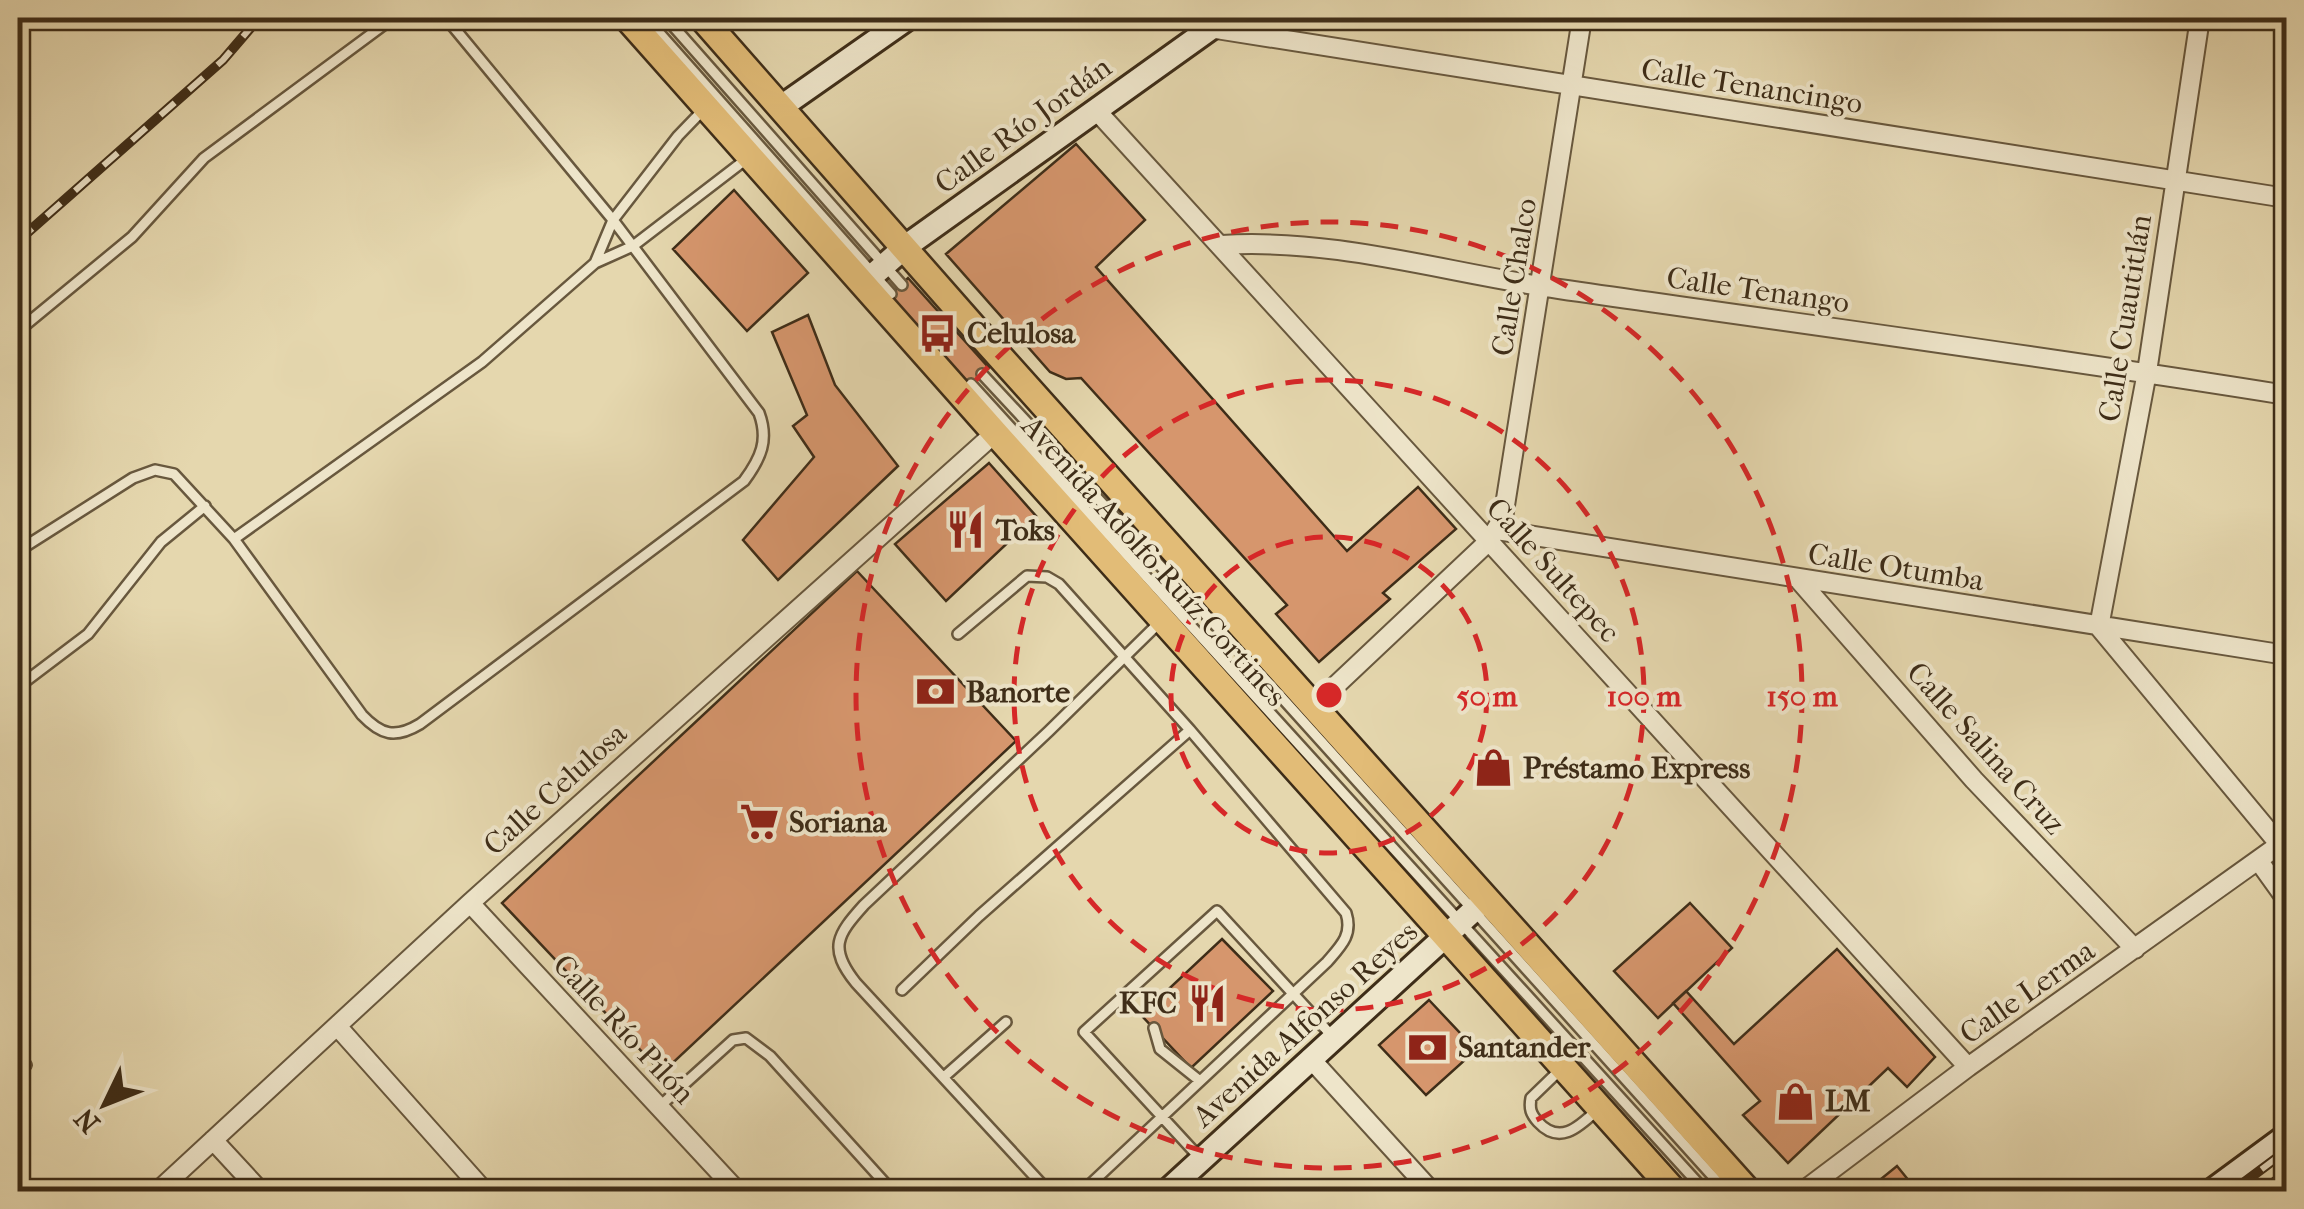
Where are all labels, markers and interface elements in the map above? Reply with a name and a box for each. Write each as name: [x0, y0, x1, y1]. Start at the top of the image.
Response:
street label: Calle Río Jordán: [928, 49, 1119, 201]
street label: Calle Tenancingo: [1639, 52, 1865, 121]
street label: Calle Chalco: [1485, 196, 1544, 358]
street label: Calle Cuautitlán: [2092, 211, 2159, 424]
street label: Calle Tenango: [1664, 260, 1852, 321]
bus stop icon: Celulosa: [916, 312, 958, 354]
place label: Celulosa: [967, 316, 1076, 351]
street label: Avenida Adolfo Ruíz Cortines: [1013, 408, 1293, 714]
street label: Calle Sultepec: [1479, 491, 1627, 650]
restaurant icon: Toks: [945, 509, 987, 551]
place label: Toks: [995, 513, 1055, 548]
street label: Calle Otumba: [1805, 536, 1987, 599]
street label: Calle Salina Cruz: [1899, 655, 2072, 841]
bank icon: Banorte: [915, 671, 957, 713]
place label: Banorte: [966, 675, 1070, 710]
centre of rings: [1311, 677, 1347, 713]
text: 50 m: [1457, 679, 1518, 714]
text: 100 m: [1606, 679, 1683, 714]
text: 150 m: [1766, 679, 1839, 714]
street label: Calle Celulosa: [477, 715, 635, 863]
shop icon: Préstamo Express: [1472, 747, 1514, 789]
place label: Préstamo Express: [1523, 751, 1750, 786]
supermarket icon: Soriana: [738, 801, 780, 843]
place label: Soriana: [789, 805, 887, 840]
street label: Avenida Alfonso Reyes: [1185, 914, 1425, 1135]
street label: Calle Lerma: [1953, 933, 2102, 1052]
street label: Calle Río Pilón: [546, 947, 702, 1112]
restaurant icon: KFC: [1186, 982, 1228, 1024]
place label: KFC: [1119, 986, 1177, 1021]
bank icon: Santander: [1407, 1026, 1449, 1068]
place label: Santander: [1458, 1030, 1592, 1065]
north arrow: [55, 1054, 155, 1154]
shop icon: LM: [1774, 1080, 1816, 1122]
place label: LM: [1825, 1084, 1871, 1119]
text: N: [67, 1101, 106, 1140]

